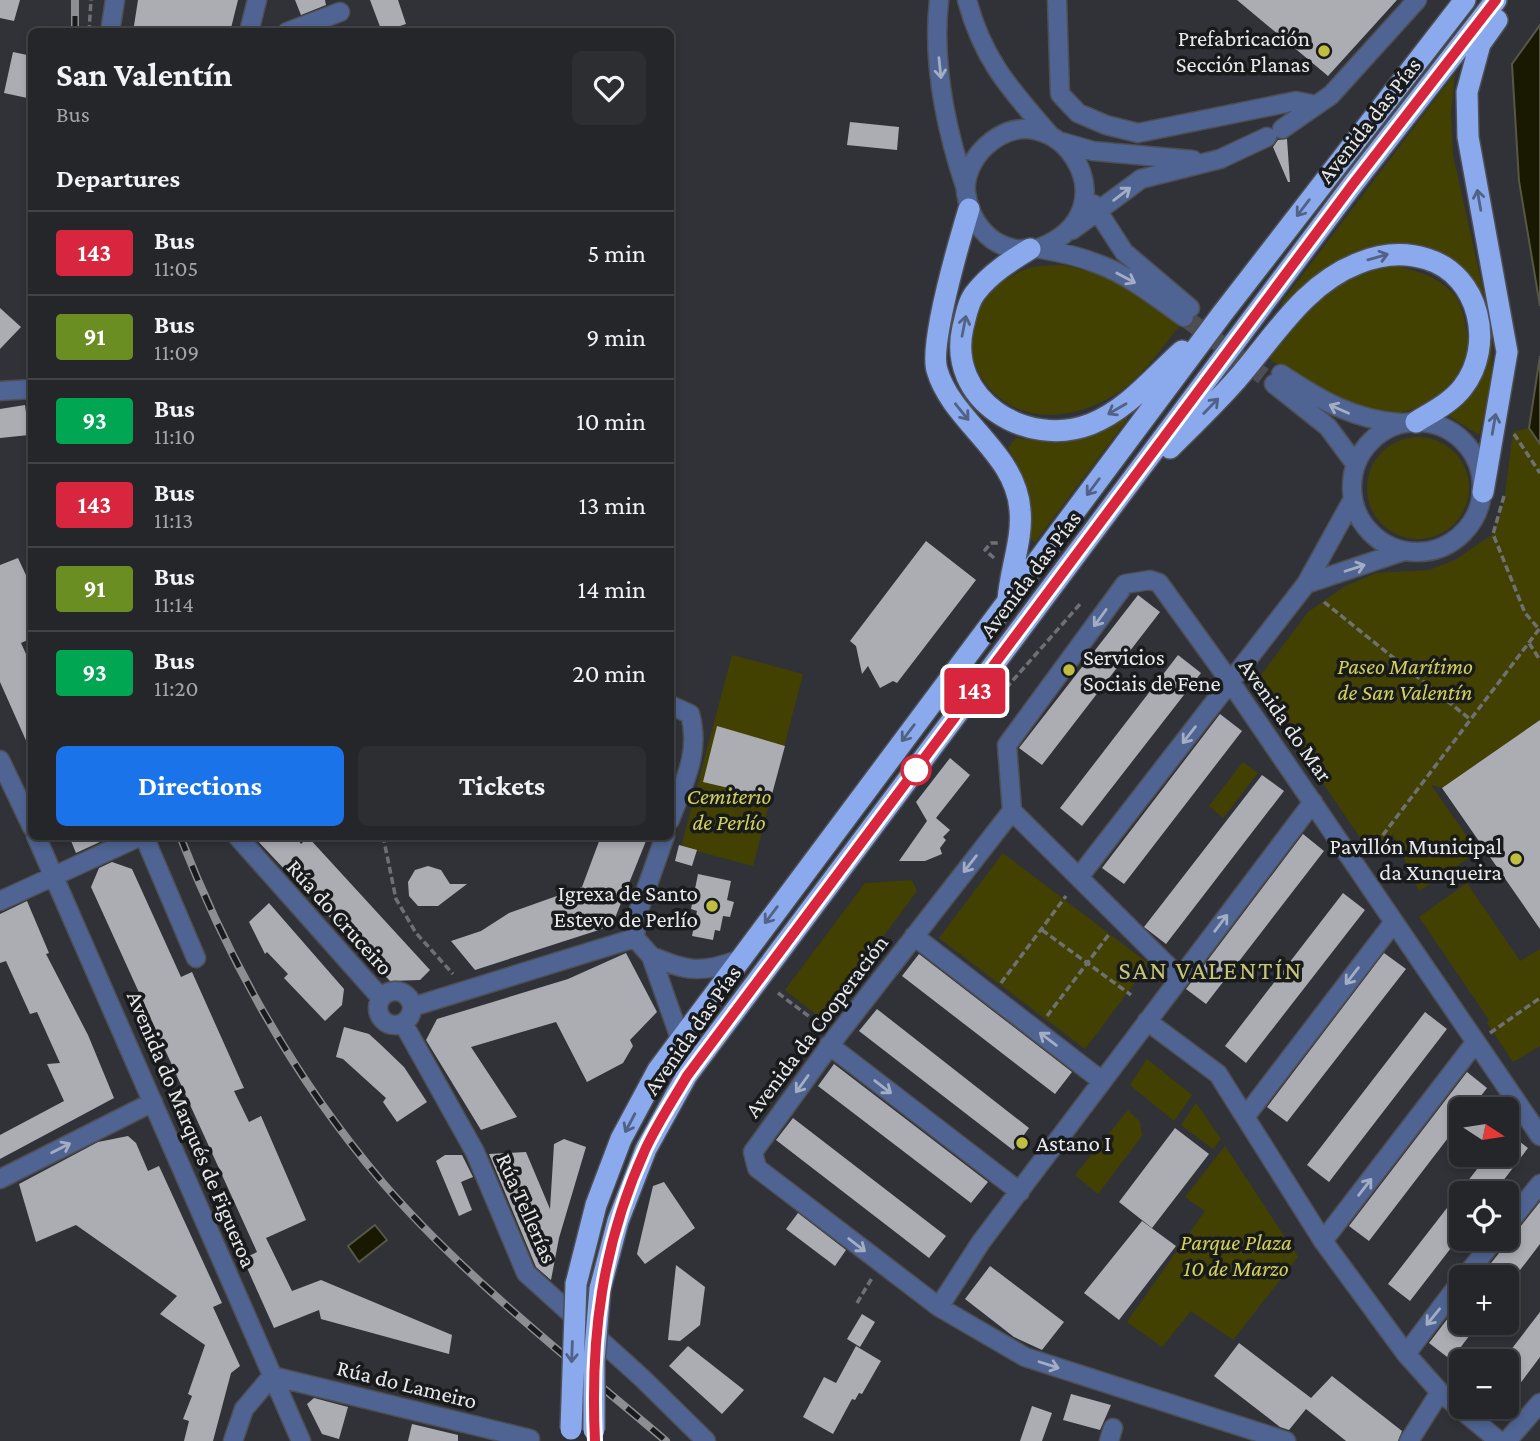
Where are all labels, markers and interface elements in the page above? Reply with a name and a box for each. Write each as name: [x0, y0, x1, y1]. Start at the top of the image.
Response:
place label: Prefabricación Sección Planas: [1176, 25, 1310, 77]
marker: Prefabricación Sección Planas: [1316, 43, 1332, 59]
button: heart: [572, 51, 646, 125]
street label: Avenida das Pías: [1312, 52, 1426, 188]
text: San Valentín: [56, 56, 232, 93]
one-way arrow: [934, 56, 947, 79]
text: Bus: [56, 101, 90, 127]
text: Departures: [56, 164, 180, 193]
one-way arrow: [1112, 187, 1131, 201]
one-way arrow: [1472, 190, 1485, 212]
one-way arrow: [1295, 198, 1310, 217]
text: Bus: [154, 226, 195, 255]
text: 143: [78, 239, 111, 266]
text: 5 min: [587, 239, 646, 268]
one-way arrow: [1366, 250, 1388, 263]
text: 11:05: [154, 255, 198, 281]
one-way arrow: [1115, 272, 1136, 285]
text: Bus: [154, 310, 195, 339]
one-way arrow: [957, 315, 971, 338]
text: 91: [83, 323, 106, 350]
text: 9 min: [586, 323, 646, 352]
text: 11:09: [154, 339, 199, 365]
text: Bus: [154, 394, 195, 423]
one-way arrow: [1203, 398, 1220, 415]
one-way arrow: [1329, 402, 1350, 415]
one-way arrow: [954, 403, 970, 421]
one-way arrow: [1107, 403, 1128, 416]
text: 93: [82, 407, 107, 434]
text: 10 min: [576, 407, 646, 436]
one-way arrow: [1488, 413, 1501, 436]
text: 11:10: [154, 423, 195, 449]
one-way arrow: [1086, 477, 1101, 496]
text: Bus: [154, 478, 195, 507]
text: 143: [78, 491, 111, 518]
text: 13 min: [578, 491, 646, 520]
street label: Avenida das Pías: [974, 506, 1086, 642]
text: 11:13: [154, 507, 193, 533]
one-way arrow: [1344, 561, 1366, 574]
text: Bus: [154, 562, 195, 591]
text: 91: [83, 575, 106, 602]
text: 14 min: [578, 575, 646, 604]
text: 11:14: [154, 591, 194, 617]
one-way arrow: [1092, 608, 1107, 627]
place label: Servicios Sociais de Fene: [1083, 644, 1221, 696]
text: Bus: [154, 646, 195, 675]
street label: Avenida do Mar: [1234, 653, 1338, 787]
park label: Paseo Marítimo de San Valentín: [1337, 653, 1473, 705]
text: 93: [82, 659, 107, 686]
text: 20 min: [572, 659, 646, 688]
marker: Servicios Sociais de Fene: [1061, 662, 1077, 678]
line badge: 143: [935, 668, 1015, 714]
text: 11:20: [154, 675, 199, 701]
text: 143: [958, 677, 992, 704]
one-way arrow: [901, 723, 915, 742]
one-way arrow: [1181, 725, 1196, 743]
button: Directions: [56, 746, 344, 826]
button: Tickets: [358, 746, 646, 826]
unlabelled marker: [901, 755, 931, 785]
park label: Cemiterio de Perlío: [687, 783, 772, 835]
place label: Pavillón Municipal da Xunqueira: [1329, 833, 1502, 885]
marker: Pavillón Municipal da Xunqueira: [1508, 851, 1524, 867]
street label: Rúa do Cruceiro: [281, 854, 399, 980]
one-way arrow: [963, 855, 978, 873]
place label: Igrexa de Santo Estevo de Perlío: [554, 880, 698, 932]
marker: Igrexa de Santo Estevo de Perlío: [704, 898, 720, 914]
one-way arrow: [764, 905, 779, 923]
one-way arrow: [1214, 915, 1229, 933]
street label: Avenida da Cooperación: [739, 930, 893, 1122]
district label: SAN VALENTÍN: [1119, 956, 1303, 985]
street label: Avenida das Pías: [638, 960, 746, 1100]
one-way arrow: [1345, 966, 1360, 985]
street label: Avenida do Marqués de Figueroa: [122, 987, 262, 1272]
one-way arrow: [1039, 1032, 1058, 1047]
one-way arrow: [795, 1074, 809, 1093]
one-way arrow: [874, 1079, 892, 1094]
north arrow: [1449, 1097, 1519, 1167]
map controls: [1449, 1097, 1519, 1419]
one-way arrow: [623, 1112, 636, 1133]
place label: Astano I: [1036, 1130, 1111, 1156]
marker: Astano I: [1014, 1135, 1030, 1151]
one-way arrow: [50, 1141, 71, 1155]
street label: Rúa Tellerías: [491, 1149, 563, 1267]
one-way arrow: [1357, 1178, 1372, 1197]
button: locate: [1449, 1181, 1519, 1251]
park label: Parque Plaza 10 de Marzo: [1180, 1229, 1292, 1281]
one-way arrow: [848, 1238, 866, 1253]
button: +: [1449, 1265, 1519, 1335]
one-way arrow: [1425, 1307, 1440, 1325]
one-way arrow: [566, 1340, 579, 1363]
button: −: [1449, 1349, 1519, 1419]
street label: Rúa do Lameiro: [334, 1354, 480, 1414]
one-way arrow: [1038, 1359, 1060, 1372]

